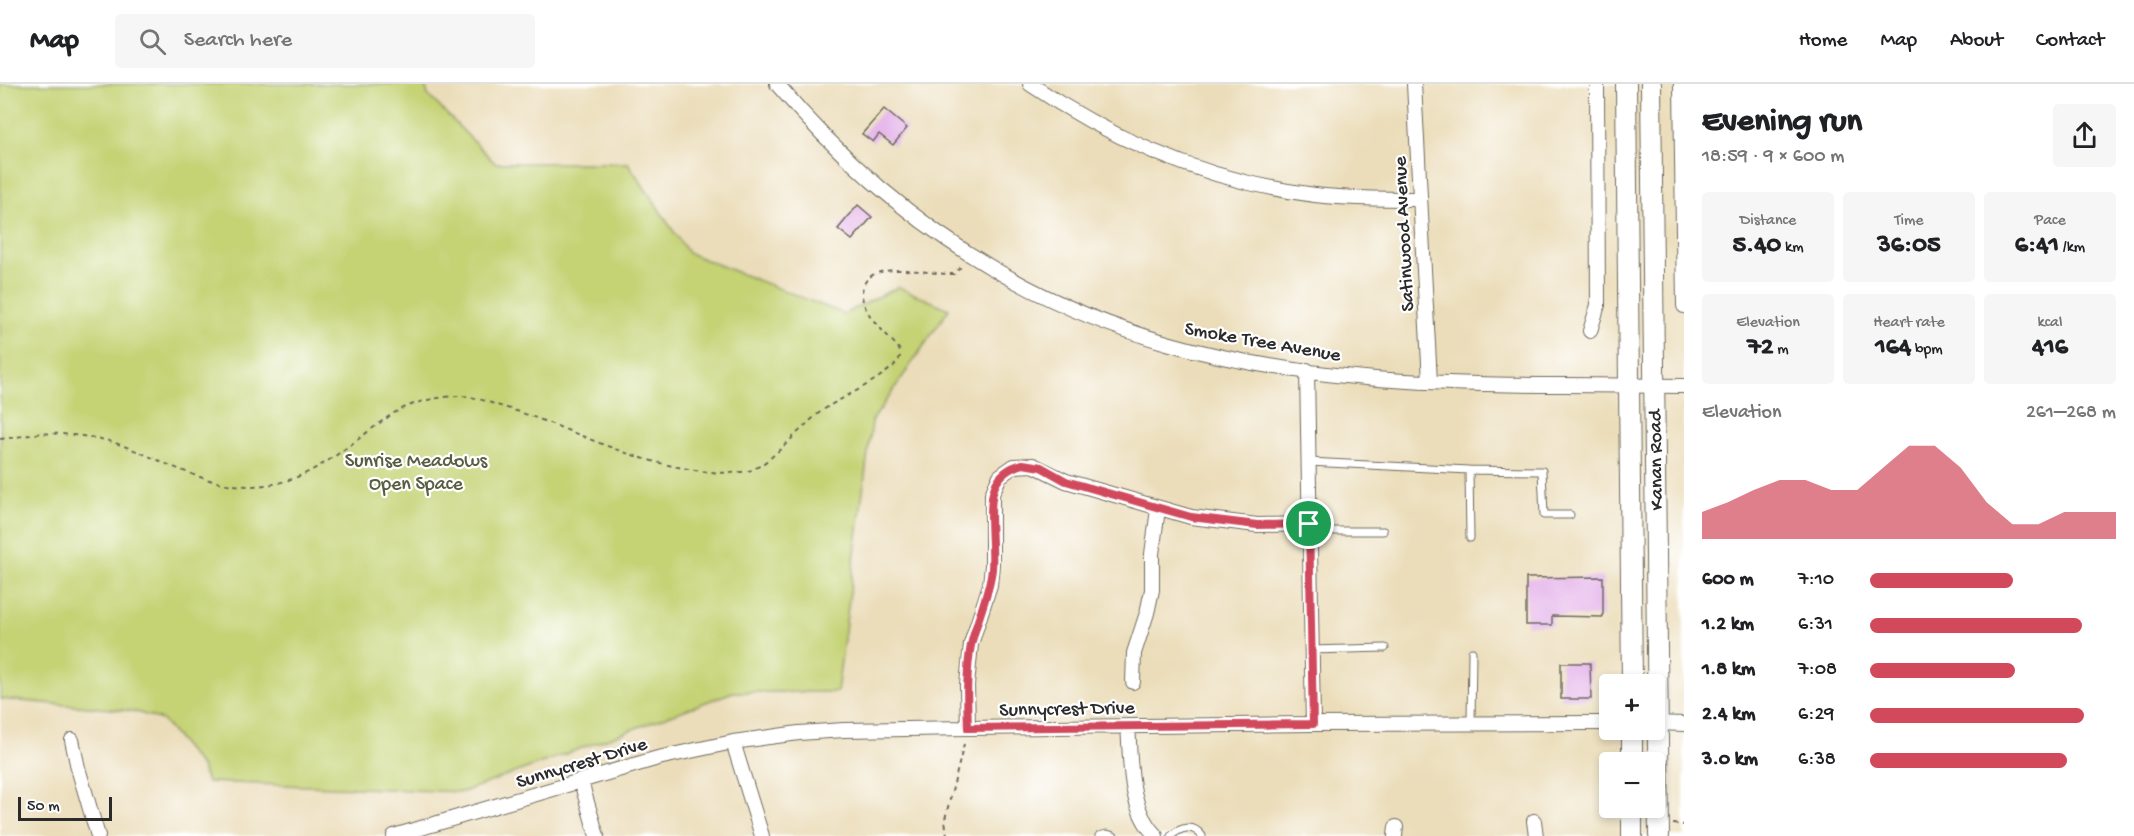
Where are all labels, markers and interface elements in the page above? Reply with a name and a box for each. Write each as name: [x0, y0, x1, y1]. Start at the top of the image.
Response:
search box: [115, 14, 535, 68]
text: Map: [30, 25, 79, 58]
icon: search: [136, 25, 169, 58]
text: Search here: [184, 28, 292, 54]
text: Home: [1799, 29, 1847, 54]
text: Map: [1880, 29, 1917, 54]
text: About: [1950, 29, 2003, 54]
text: Contact: [2036, 29, 2104, 54]
text: Evening run: [1702, 104, 1862, 142]
button: share: [2053, 104, 2116, 167]
text: 18:59 · 9 × 600 m: [1702, 146, 1845, 169]
street label: Satinwood Avenue: [1390, 155, 1421, 312]
text: Distance: [1740, 212, 1796, 231]
text: Time: [1894, 212, 1924, 231]
text: Pace: [2034, 212, 2066, 231]
text: 5.40: [1732, 231, 1781, 262]
text: 36:05: [1877, 231, 1941, 262]
text: 6:41: [2015, 231, 2059, 262]
text: km: [1781, 239, 1804, 258]
text: /km: [2059, 239, 2085, 258]
text: Elevation: [1736, 314, 1800, 333]
text: Heart rate: [1873, 314, 1945, 333]
text: kcal: [2038, 314, 2062, 333]
street label: Smoke Tree Avenue: [1183, 318, 1343, 369]
text: 72: [1747, 333, 1774, 364]
text: 164: [1875, 333, 1911, 364]
text: 416: [2032, 333, 2068, 364]
text: m: [1774, 341, 1789, 360]
text: bpm: [1911, 341, 1943, 360]
text: Elevation: [1702, 402, 1782, 425]
text: 261–268 m: [2026, 402, 2116, 425]
street label: Kanan Road: [1645, 407, 1670, 510]
park label: Sunrise Meadows Open Space: [345, 451, 488, 497]
pin: [1283, 498, 1334, 549]
icon: arrive: [1292, 507, 1325, 540]
text: 600 m: [1702, 569, 1754, 592]
text: 7:10: [1798, 569, 1834, 592]
text: 1.2 km: [1702, 614, 1754, 637]
text: 6:31: [1798, 614, 1833, 637]
text: 1.8 km: [1702, 659, 1755, 682]
text: 7:08: [1798, 659, 1837, 682]
map controls: [1599, 674, 1665, 818]
button: +: [1599, 674, 1665, 740]
street label: Sunnycrest Drive: [999, 698, 1136, 723]
text: 2.4 km: [1702, 704, 1755, 727]
text: 6:29: [1798, 704, 1834, 727]
street label: Sunnycrest Drive: [514, 733, 651, 795]
text: 3.0 km: [1702, 749, 1758, 772]
text: 6:38: [1798, 749, 1836, 772]
button: −: [1599, 752, 1665, 818]
scale bar: [18, 794, 112, 822]
text: 50 m: [27, 798, 60, 817]

